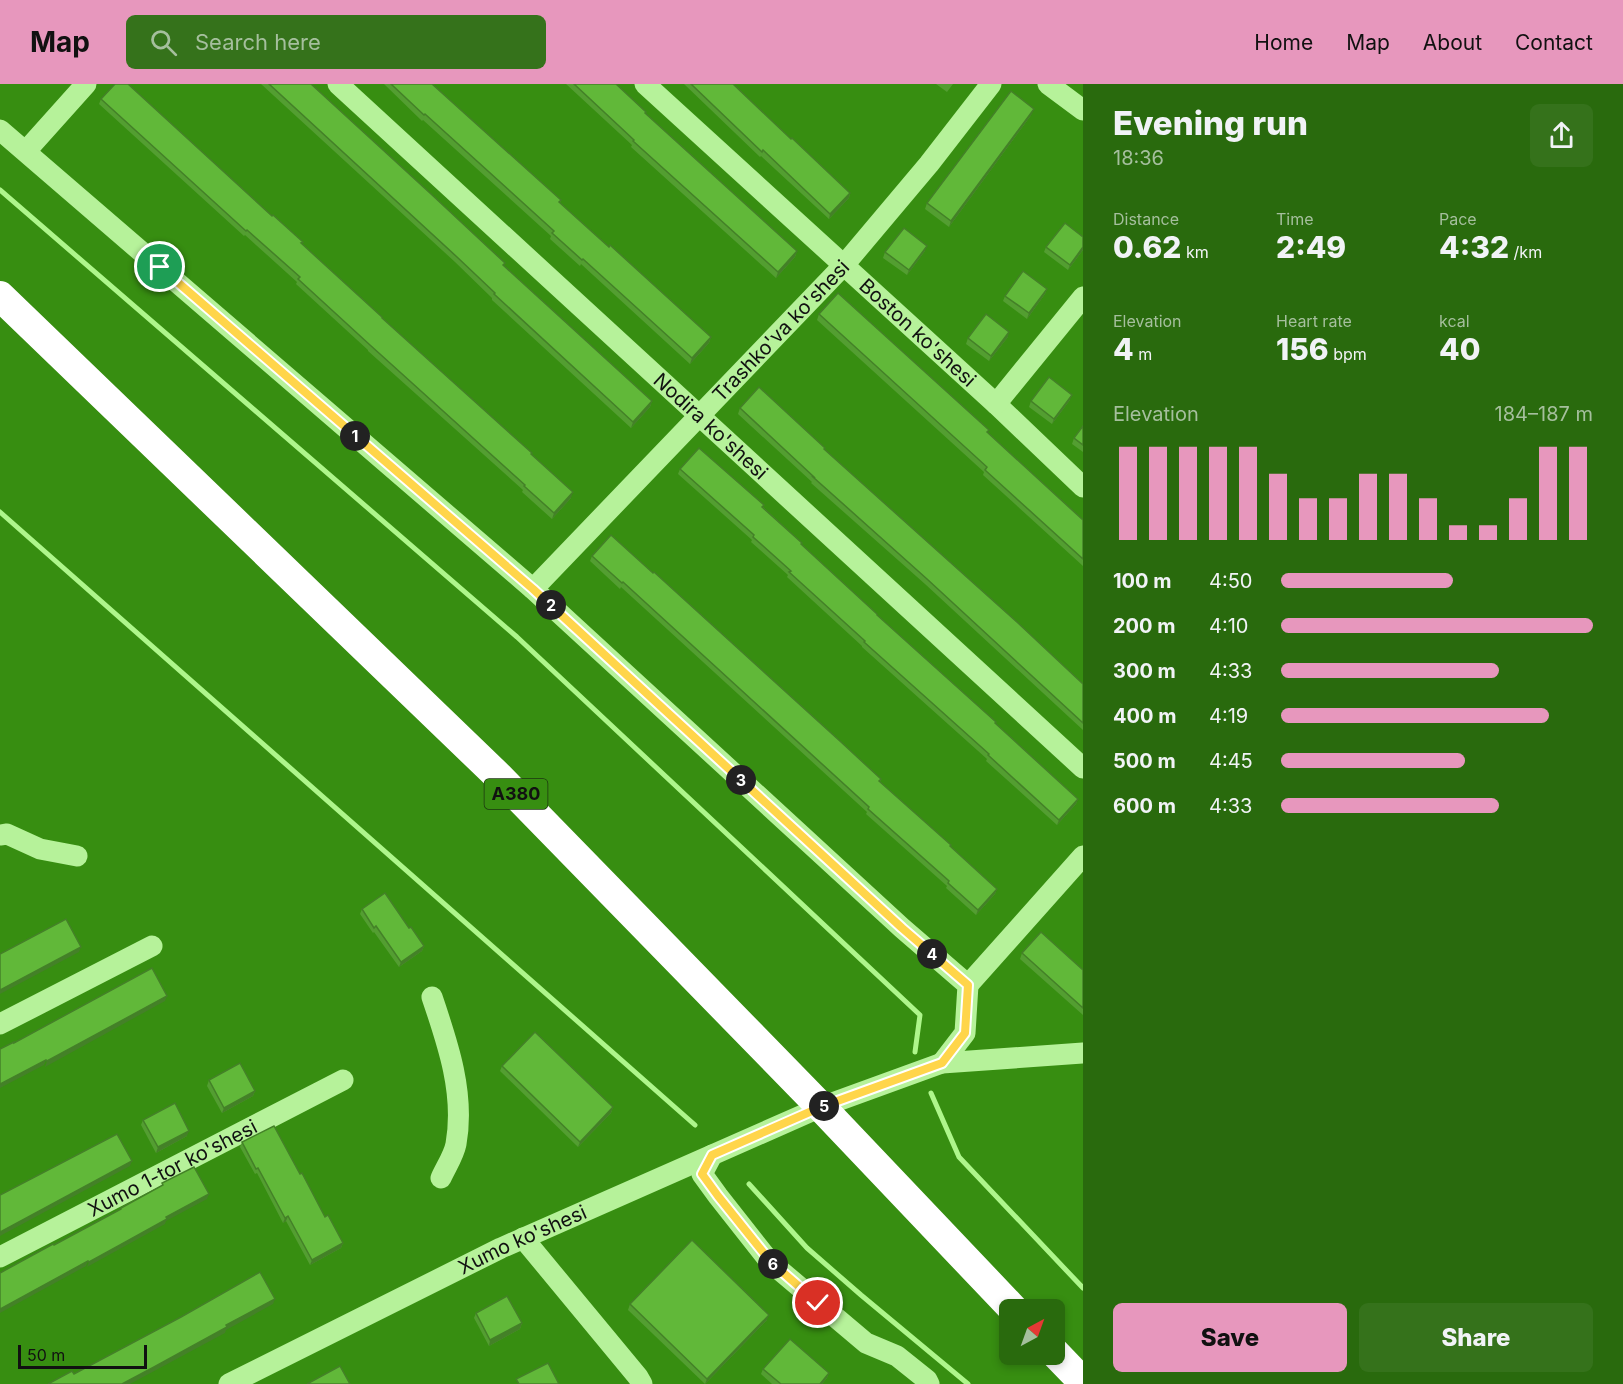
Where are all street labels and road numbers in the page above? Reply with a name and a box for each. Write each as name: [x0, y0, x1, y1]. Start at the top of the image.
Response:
street label: Trashko'va ko'shesi: [708, 255, 854, 406]
street label: Boston ko'shesi: [854, 273, 981, 392]
street label: Nodira ko'shesi: [649, 368, 773, 485]
road number: A380: [484, 779, 548, 809]
street label: Xumo 1-tor ko'shesi: [84, 1114, 261, 1222]
street label: Xumo ko'shesi: [454, 1200, 590, 1279]

